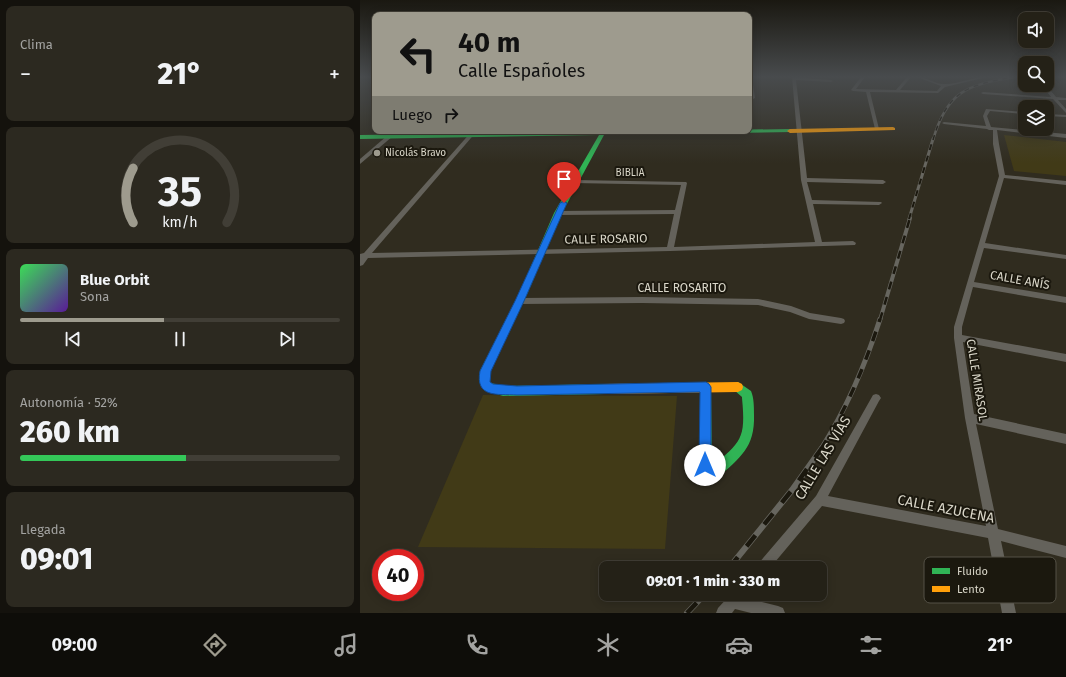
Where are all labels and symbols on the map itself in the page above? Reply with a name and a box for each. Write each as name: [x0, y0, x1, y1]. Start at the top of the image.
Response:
place label: Nicolás Bravo: [385, 147, 446, 159]
marker: Nicolás Bravo: [372, 148, 382, 158]
pin: [547, 162, 581, 203]
street label: BIBLIA: [616, 167, 645, 179]
street label: CALLE ROSARIO: [564, 231, 648, 247]
street label: CALLE ANÍS: [989, 267, 1052, 292]
street label: CALLE ROSARITO: [638, 281, 726, 295]
street label: CALLE MIRASOL: [964, 338, 990, 422]
street label: CALLE LAS VÍAS: [790, 412, 855, 503]
position arrow: [684, 444, 726, 486]
street label: CALLE AZUCENA: [896, 491, 996, 527]
speed limit sign: 40: [372, 549, 424, 601]
legend: [924, 557, 1056, 603]
text: Fluido: [957, 565, 988, 578]
text: Lento: [957, 583, 985, 596]

